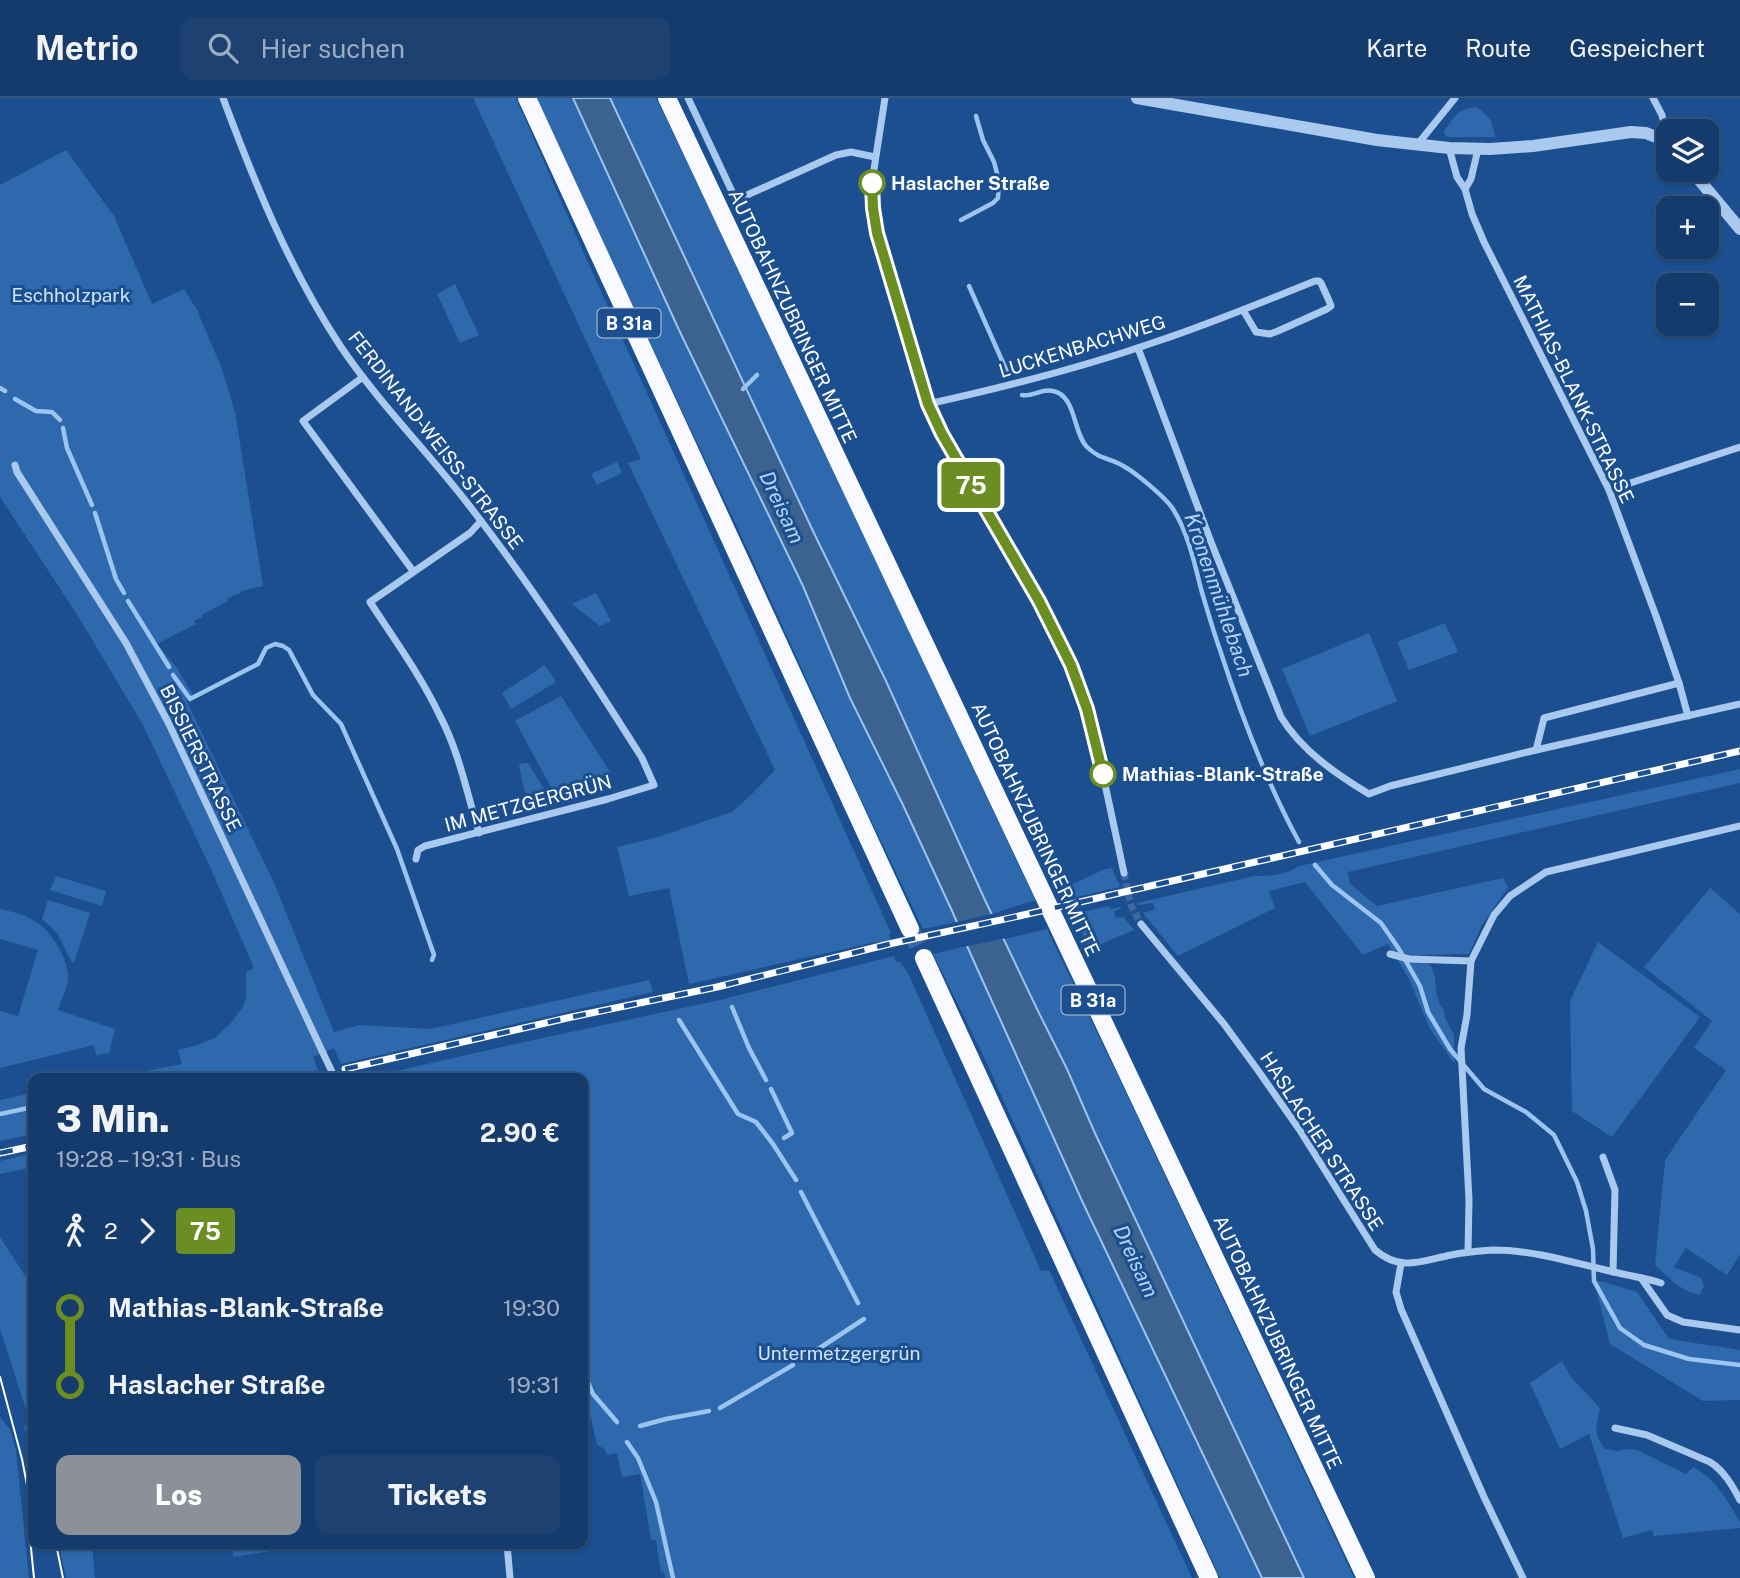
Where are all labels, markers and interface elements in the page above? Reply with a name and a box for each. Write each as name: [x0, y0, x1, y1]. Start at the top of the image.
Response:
search box: [180, 17, 670, 80]
text: Metrio: [35, 29, 138, 67]
icon: search: [204, 29, 242, 67]
text: Hier suchen: [260, 33, 405, 64]
text: Karte: [1366, 34, 1427, 62]
text: Route: [1465, 34, 1531, 62]
text: Gespeichert: [1569, 34, 1705, 62]
map controls: [1656, 119, 1719, 336]
button: layers: [1656, 119, 1719, 182]
marker: Haslacher Straße: [859, 170, 885, 196]
place label: Haslacher Straße: [891, 172, 1050, 194]
street label: AUTOBAHNZUBRINGER MITTE: [724, 186, 862, 446]
button: +: [1656, 196, 1719, 259]
street label: MATHIAS-BLANK-STRASSE: [1509, 271, 1639, 507]
button: −: [1656, 273, 1719, 336]
park label: Eschholzpark: [12, 284, 131, 306]
road number: B 31a: [598, 308, 660, 338]
street label: LUCKENBACHWEG: [996, 310, 1168, 382]
street label: FERDINAND-WEISS-STRASSE: [344, 327, 528, 553]
line badge: 75: [940, 462, 1002, 508]
water label: Dreisam: [754, 467, 810, 547]
text: 75: [955, 471, 987, 499]
water label: Kronenmühlebach: [1179, 510, 1259, 680]
street label: BISSIERSTRASSE: [156, 681, 246, 835]
street label: AUTOBAHNZUBRINGER MITTE: [967, 699, 1105, 959]
marker: Mathias-Blank-Straße: [1090, 761, 1116, 787]
place label: Mathias-Blank-Straße: [1122, 763, 1324, 785]
street label: IM METZGERGRÜN: [442, 770, 614, 836]
road number: B 31a: [1062, 986, 1124, 1015]
street label: HASLACHER STRASSE: [1256, 1048, 1388, 1234]
text: 3 Min.: [56, 1096, 170, 1141]
text: 2.90 €: [480, 1117, 560, 1148]
text: 19:28 – 19:31 · Bus: [56, 1145, 241, 1172]
icon: walk: [56, 1212, 94, 1250]
icon: forward: [128, 1212, 166, 1250]
street label: AUTOBAHNZUBRINGER MITTE: [1209, 1212, 1347, 1472]
text: 2: [104, 1217, 118, 1244]
text: 75: [190, 1217, 221, 1245]
water label: Dreisam: [1108, 1221, 1164, 1301]
text: Mathias-Blank-Straße: [108, 1292, 384, 1323]
text: 19:30: [503, 1294, 560, 1321]
park label: Untermetzgergrün: [757, 1342, 921, 1364]
text: Haslacher Straße: [108, 1369, 325, 1400]
text: 19:31: [507, 1371, 560, 1398]
button: Los: [56, 1455, 301, 1535]
button: Tickets: [315, 1455, 560, 1535]

